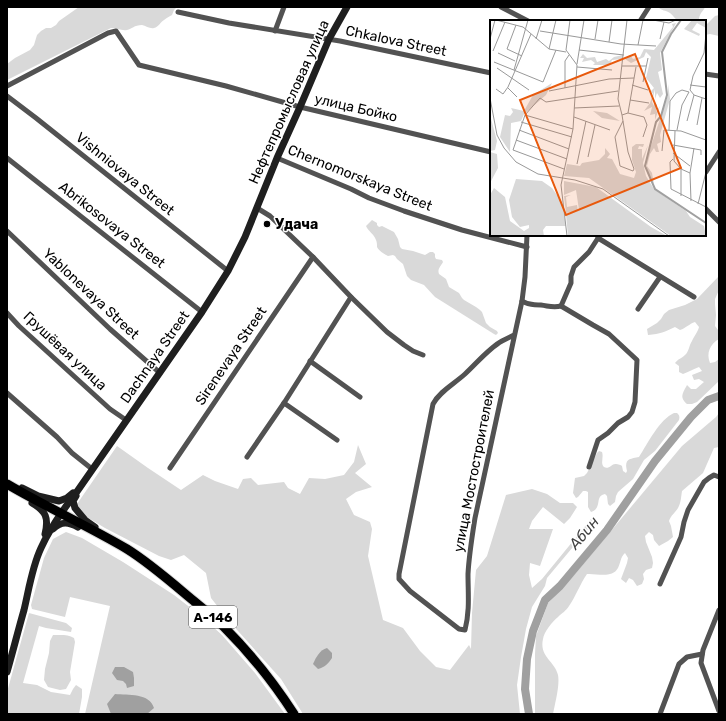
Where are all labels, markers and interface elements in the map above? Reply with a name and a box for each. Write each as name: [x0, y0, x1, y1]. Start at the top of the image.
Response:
street label: Нефтепромысловая улица: [245, 17, 333, 187]
inset map: [490, 20, 706, 236]
street label: Chkalova Street: [344, 22, 449, 60]
street label: улица Бойко: [313, 90, 399, 126]
street label: Vishniovaya Street: [72, 129, 178, 219]
street label: Chernomorskaya Street: [285, 141, 435, 215]
street label: Abrikosovaya Street: [55, 178, 169, 272]
place label: Удача: [275, 216, 318, 233]
marker: Удача: [262, 219, 272, 229]
street label: Yablonevaya Street: [39, 245, 143, 343]
street label: Sirenevaya Street: [192, 303, 271, 409]
street label: Dachnaya Street: [117, 307, 193, 406]
street label: Грушёвая улица: [20, 308, 110, 394]
street label: улица Мостостроителей: [450, 388, 498, 554]
water label: Абин: [565, 513, 603, 554]
road number: А-146: [189, 606, 237, 628]

